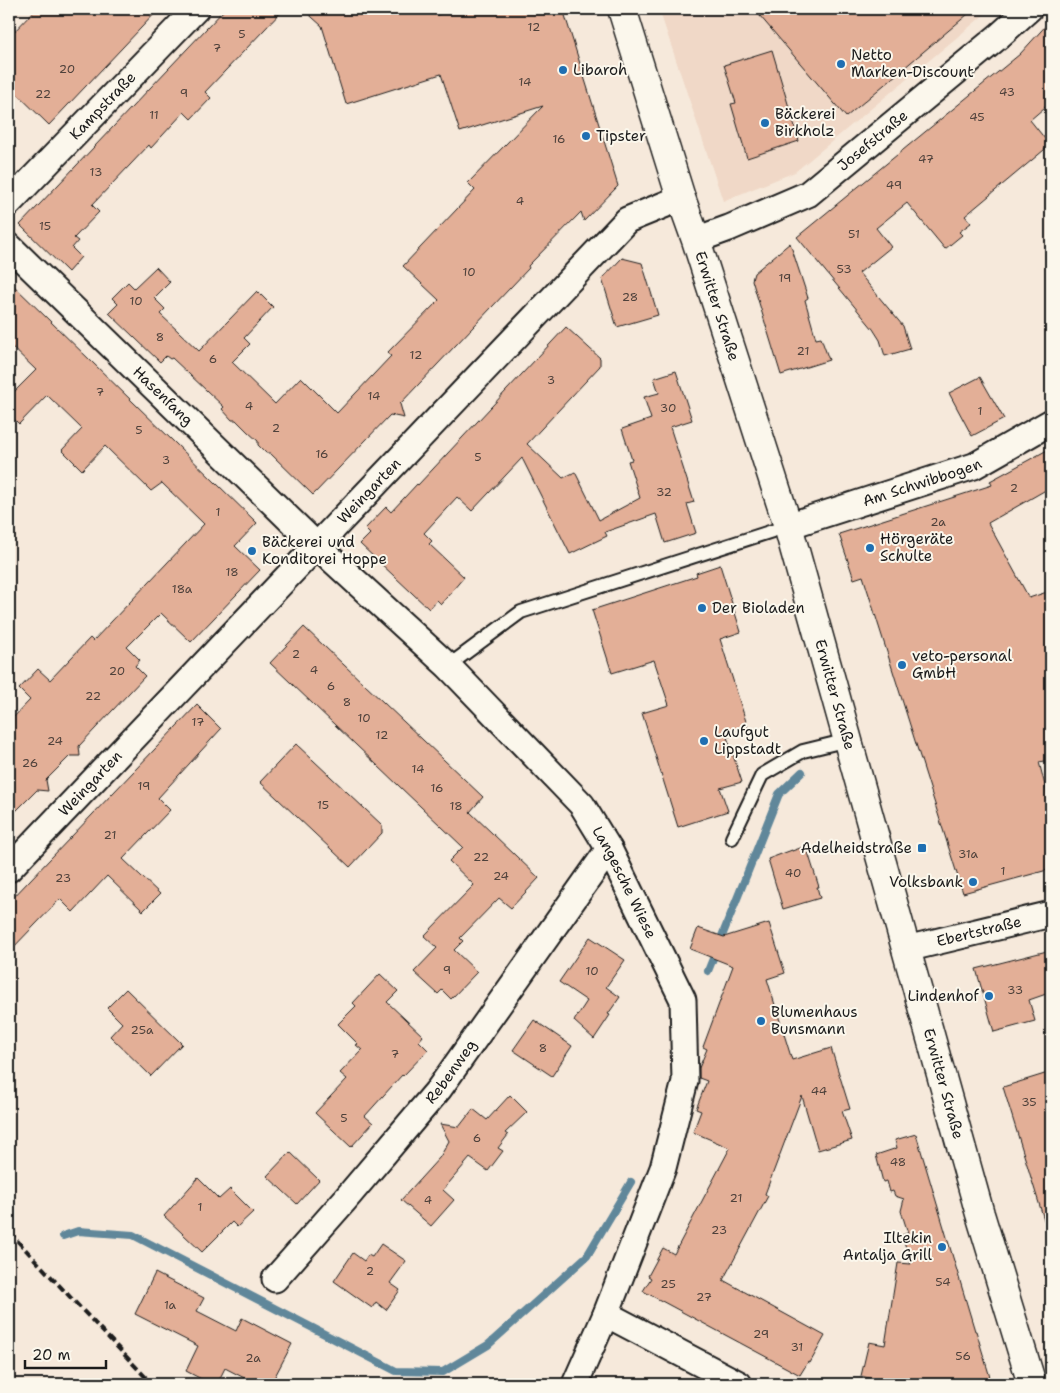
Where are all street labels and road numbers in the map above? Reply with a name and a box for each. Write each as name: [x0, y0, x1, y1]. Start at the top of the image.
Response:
street label: Kampstraße: [65, 67, 140, 144]
street label: Josefstraße: [833, 106, 912, 176]
street label: Erwitter Straße: [690, 249, 744, 363]
street label: Hasenfang: [128, 362, 198, 430]
street label: Weingarten: [333, 454, 405, 528]
street label: Am Schwibbogen: [860, 454, 985, 511]
street label: Erwitter Straße: [810, 637, 860, 752]
street label: Weingarten: [54, 746, 127, 821]
street label: Langesche Wiese: [587, 822, 661, 942]
street label: Ebertstraße: [934, 912, 1023, 951]
street label: Erwitter Straße: [919, 1026, 969, 1141]
street label: Rebenweg: [421, 1036, 481, 1108]

